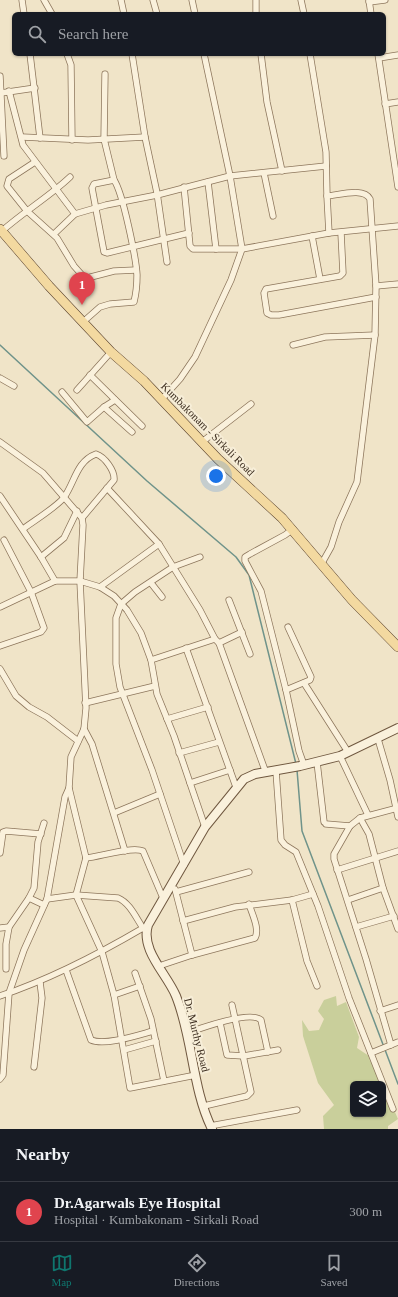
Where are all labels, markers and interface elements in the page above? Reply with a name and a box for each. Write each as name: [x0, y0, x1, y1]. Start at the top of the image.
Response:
search box: [12, 12, 386, 56]
icon: search: [26, 23, 48, 45]
text: Search here: [58, 26, 128, 42]
pin: 1: [69, 272, 95, 305]
street label: Kumbakonam - Sirkali Road: [159, 380, 257, 478]
your location: [206, 466, 226, 486]
street label: Dr. Murthy Road: [182, 997, 212, 1074]
map controls: [350, 1081, 386, 1117]
button: layers: [350, 1081, 386, 1117]
text: Nearby: [16, 1145, 70, 1164]
text: Dr.Agarwals Eye Hospital: [54, 1195, 221, 1211]
text: 1: [26, 1204, 32, 1219]
text: 300 m: [349, 1204, 382, 1219]
text: Hospital · Kumbakonam - Sirkali Road: [54, 1212, 259, 1227]
tab: Map: [51, 1252, 73, 1288]
tab: Directions: [174, 1252, 219, 1288]
tab: Saved: [321, 1252, 347, 1288]

